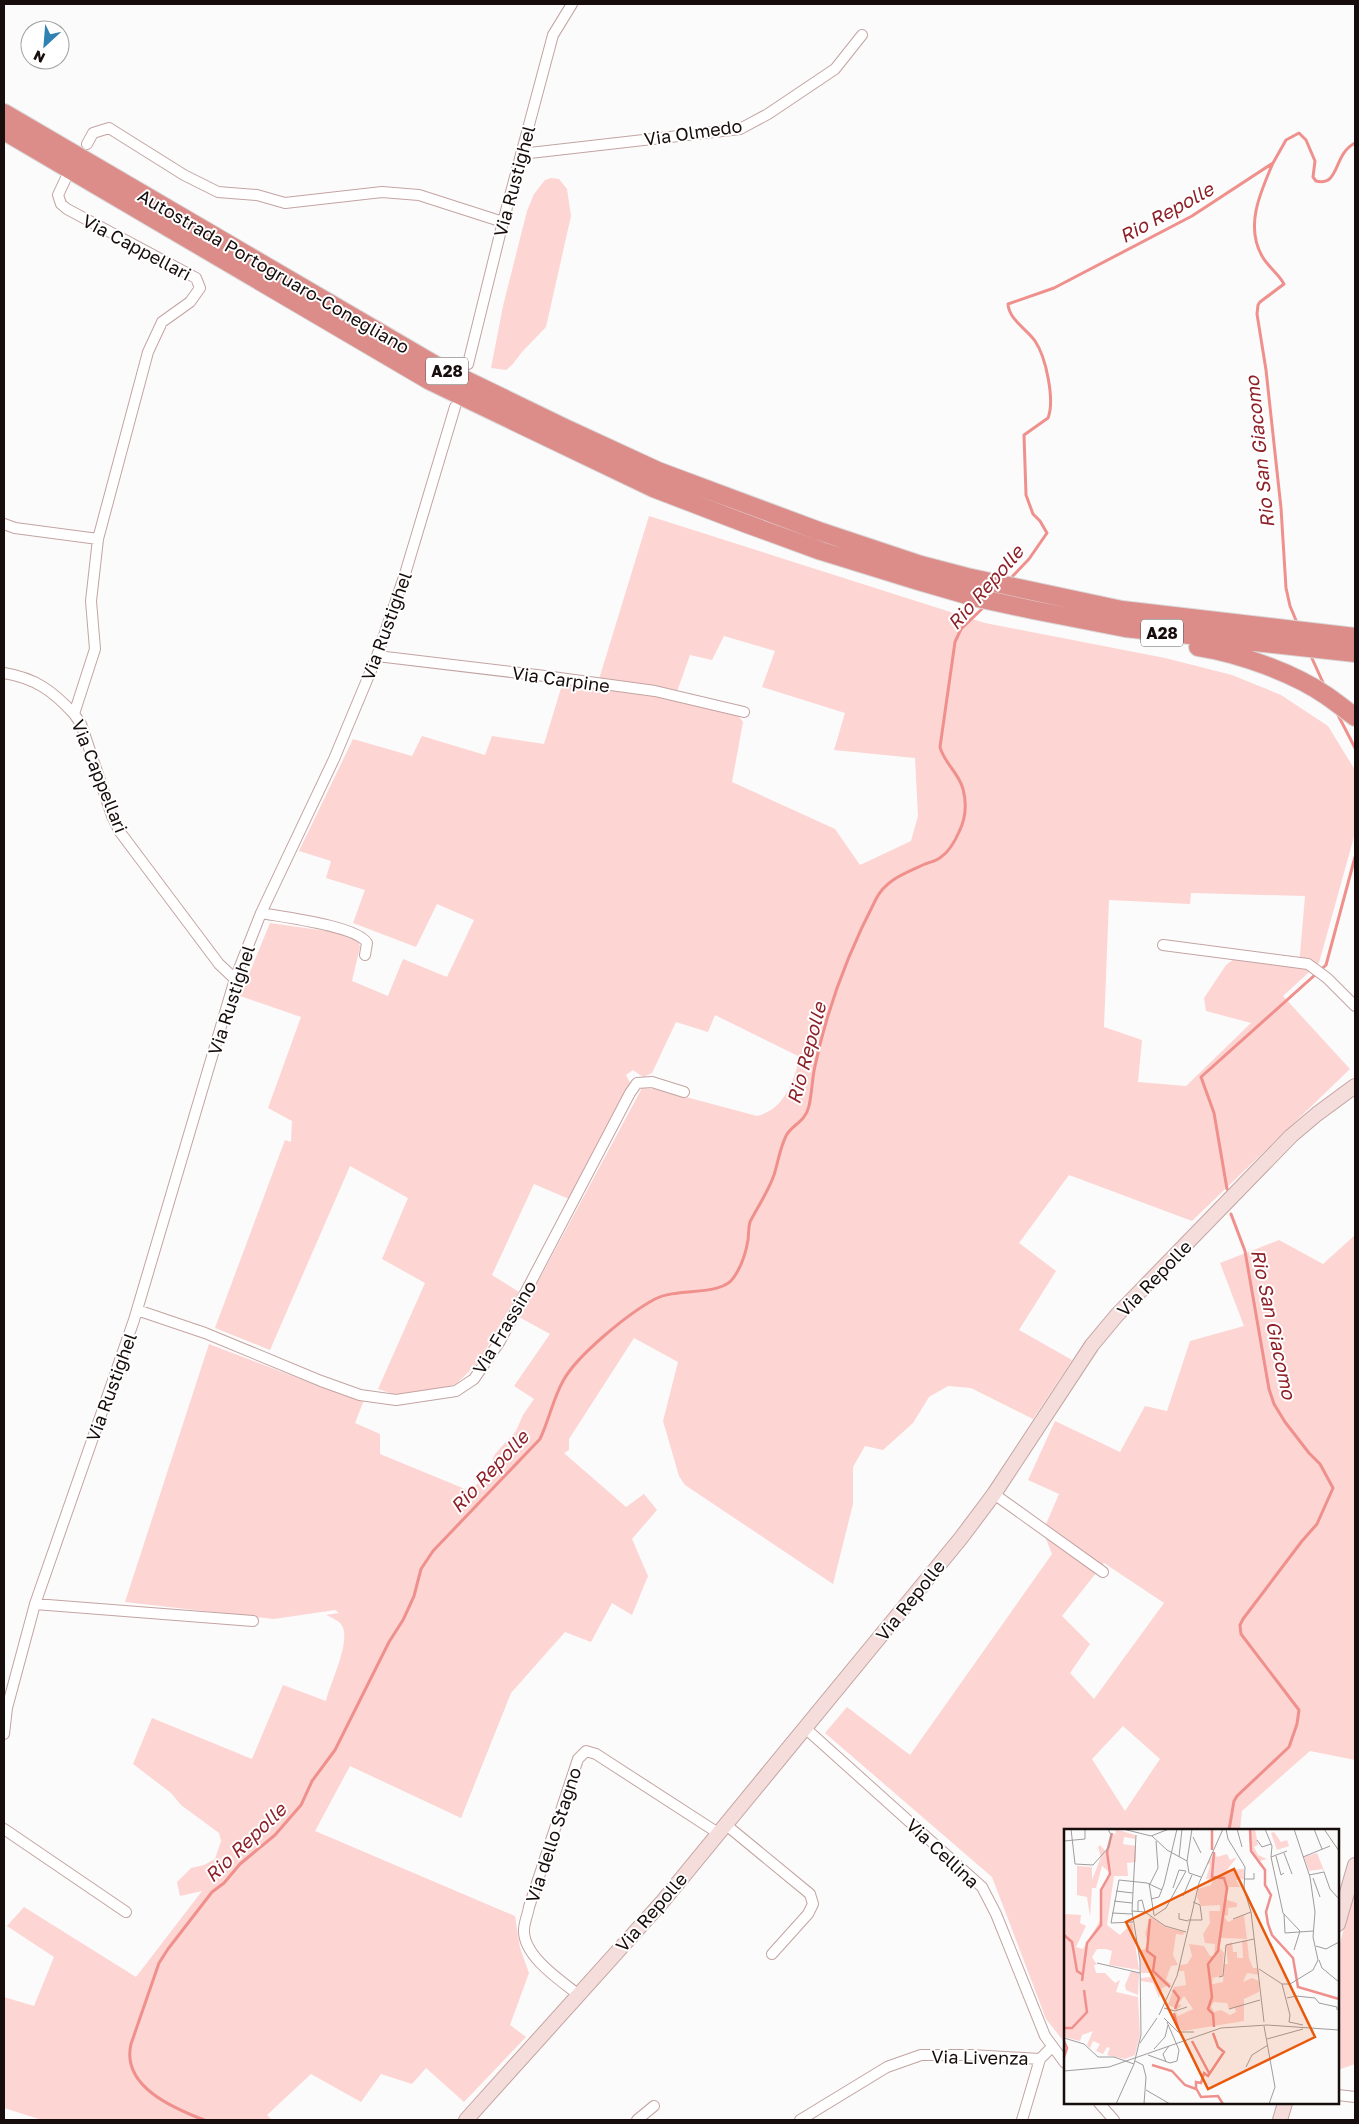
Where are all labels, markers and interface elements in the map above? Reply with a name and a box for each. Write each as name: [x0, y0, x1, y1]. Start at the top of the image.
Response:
north arrow: [20, 20, 70, 70]
text: N: [31, 47, 48, 67]
street label: Via Olmedo: [643, 114, 743, 150]
street label: Via Rustighel: [489, 123, 539, 239]
water label: Rio Repolle: [1115, 176, 1219, 247]
street label: Autostrada Portogruaro-Conegliano: [134, 184, 414, 358]
street label: Via Cappellari: [79, 209, 195, 285]
road number: A28: [426, 358, 468, 384]
water label: Rio San Giacomo: [1239, 373, 1278, 529]
water label: Rio Repolle: [942, 539, 1029, 634]
street label: Via Rustighel: [356, 568, 416, 683]
road number: A28: [1141, 620, 1183, 646]
street label: Via Carpine: [511, 661, 611, 697]
street label: Via Cappellari: [67, 716, 133, 836]
street label: Via Rustighel: [203, 942, 259, 1058]
water label: Rio Repolle: [781, 998, 831, 1106]
street label: Via Repolle: [1112, 1235, 1196, 1321]
water label: Rio San Giacomo: [1247, 1247, 1301, 1403]
street label: Via Frassino: [468, 1276, 540, 1378]
street label: Via Rustighel: [81, 1329, 141, 1444]
water label: Rio Repolle: [445, 1424, 534, 1517]
street label: Via Repolle: [871, 1555, 949, 1645]
street label: Via dello Stagno: [521, 1764, 585, 1906]
water label: Rio Repolle: [200, 1796, 292, 1886]
street label: Via Cellina: [902, 1814, 984, 1892]
inset map: [1064, 1829, 1339, 2104]
street label: Via Repolle: [611, 1868, 691, 1956]
street label: Via Livenza: [931, 2045, 1029, 2069]

